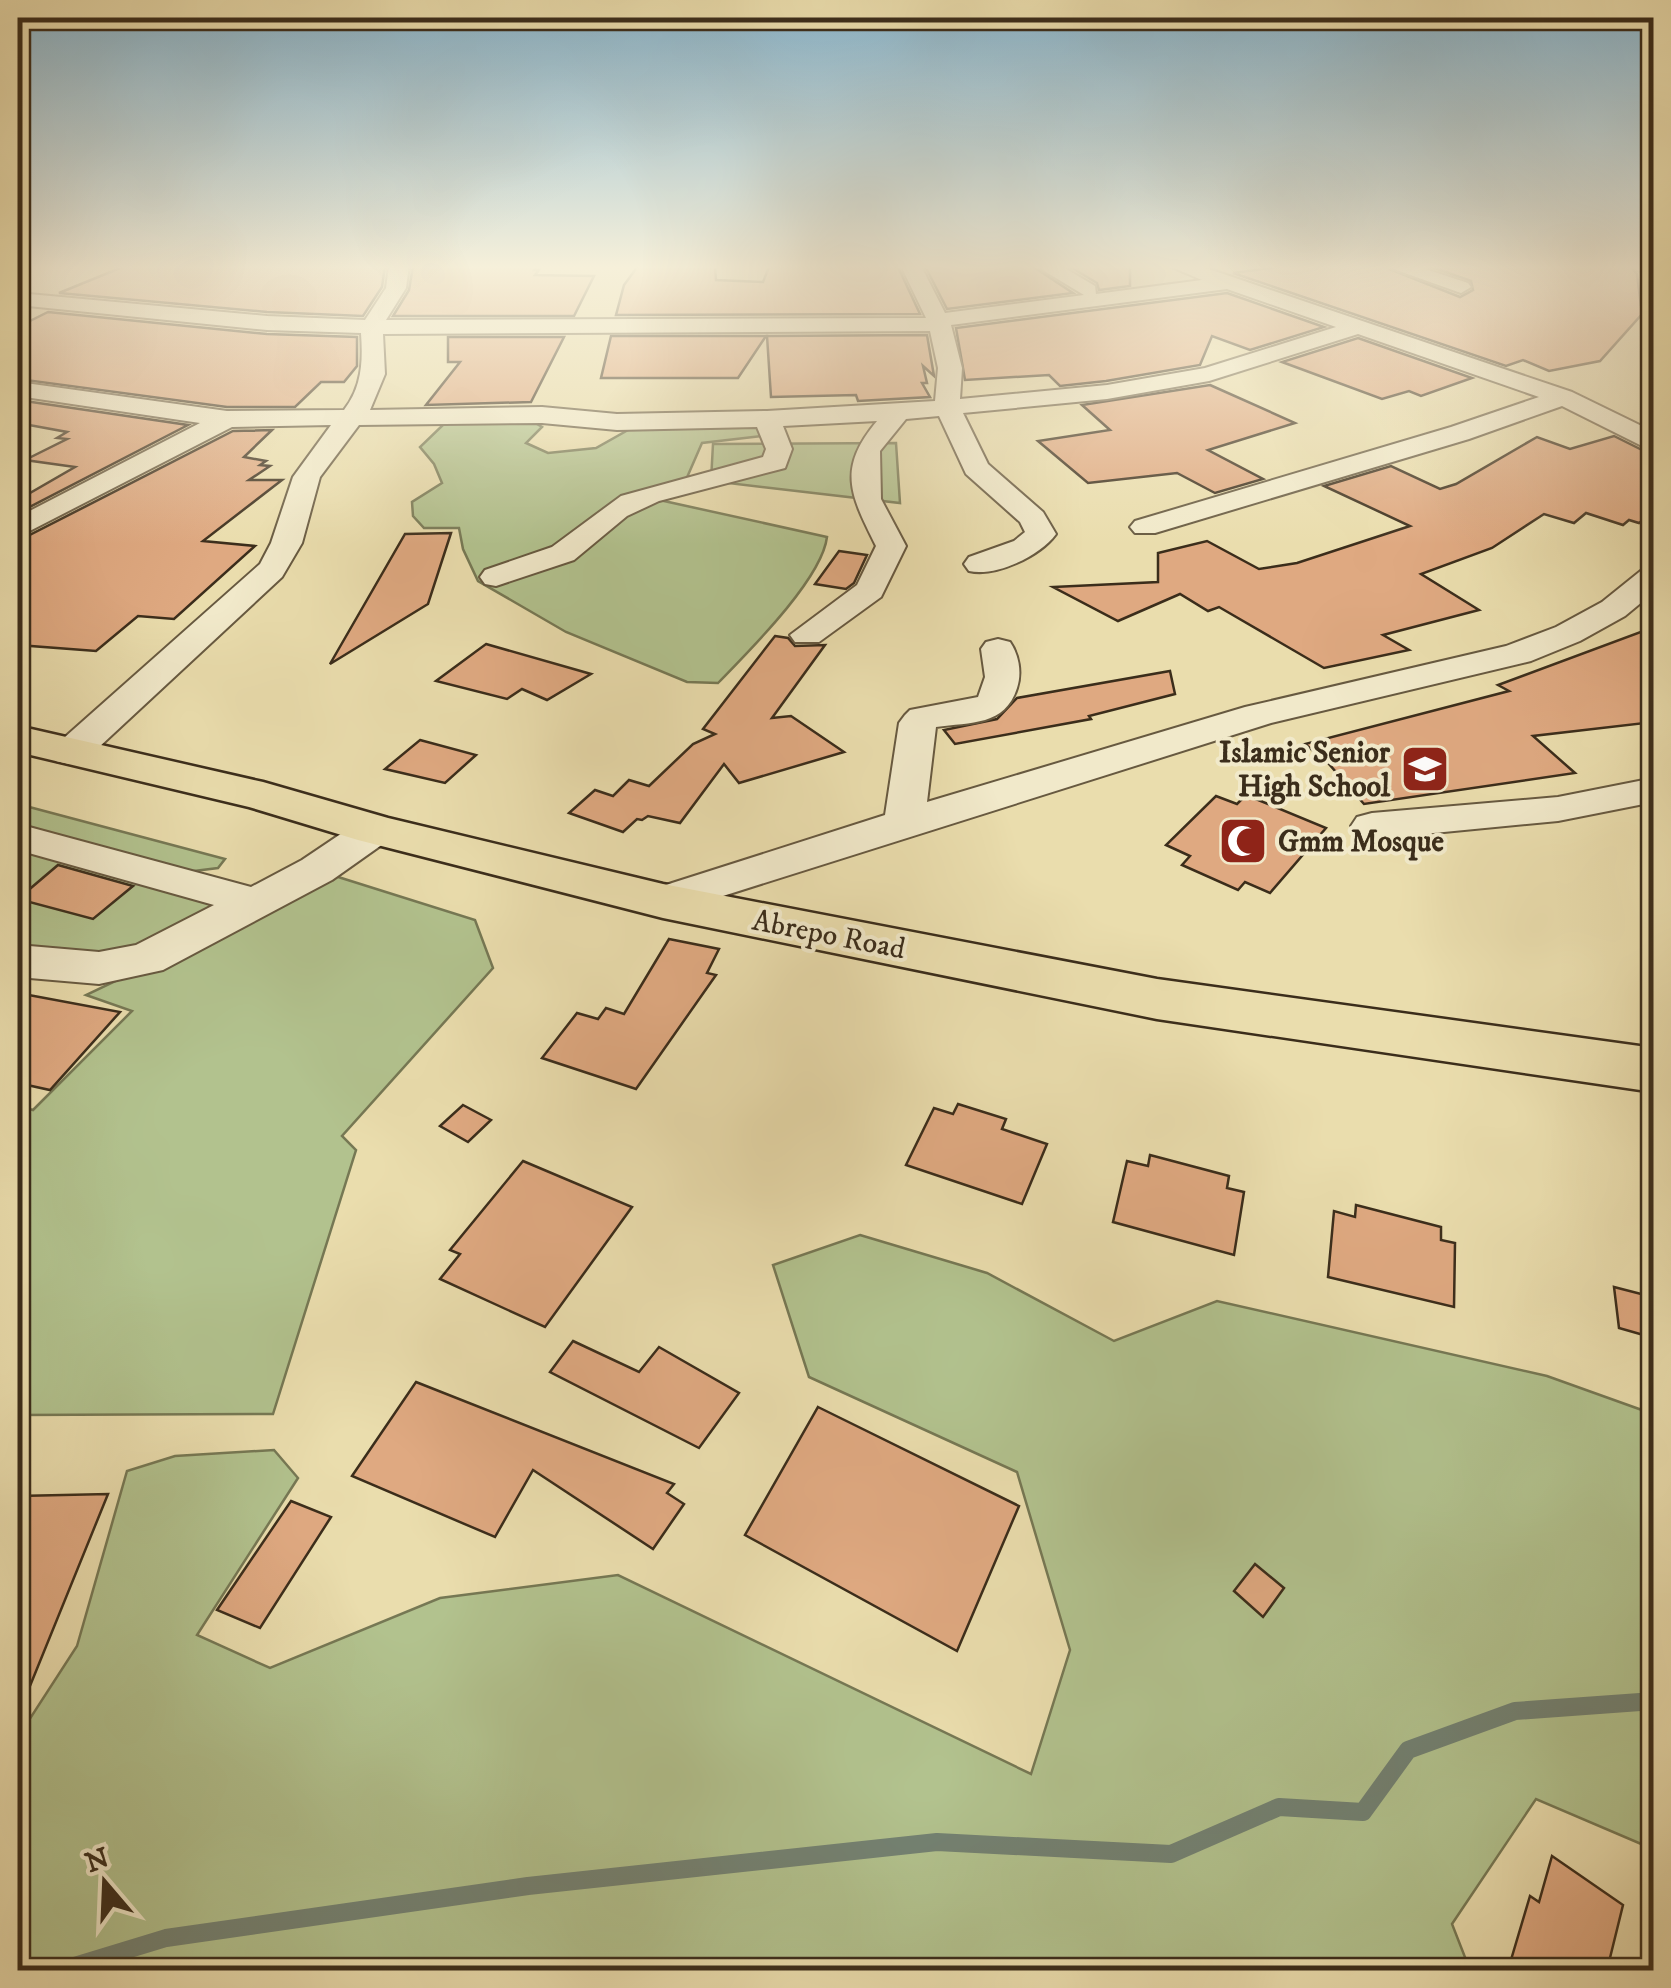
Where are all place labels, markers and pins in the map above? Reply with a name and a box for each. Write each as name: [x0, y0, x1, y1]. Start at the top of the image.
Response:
place label: Islamic Senior High School: [1219, 735, 1391, 806]
school or university icon: Islamic Senior High School: [1399, 743, 1451, 795]
mosque icon: Gmm Mosque: [1217, 815, 1269, 867]
place label: Gmm Mosque: [1278, 824, 1444, 861]

